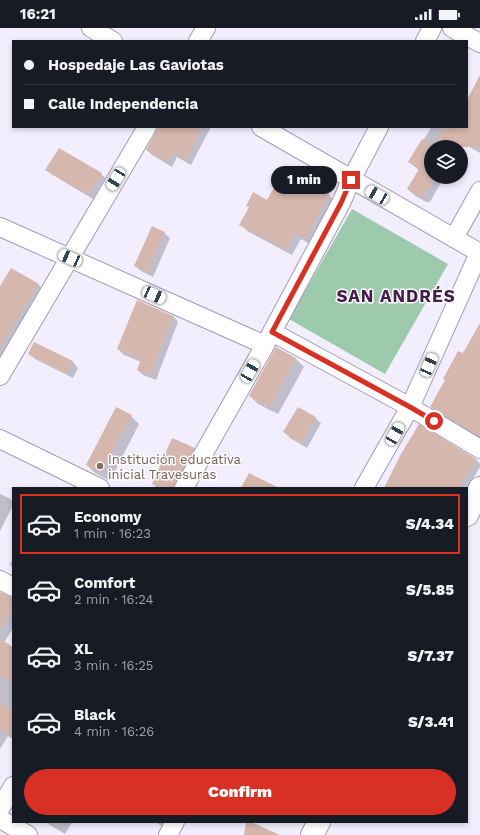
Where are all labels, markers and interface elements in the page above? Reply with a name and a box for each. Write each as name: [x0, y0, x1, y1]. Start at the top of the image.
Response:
text: 16:21: [20, 5, 56, 23]
text: Hospedaje Las Gaviotas: [48, 56, 224, 74]
text: Calle Independencia: [48, 95, 198, 113]
map controls: [424, 140, 468, 184]
button: layers: [424, 140, 468, 184]
car: [105, 166, 127, 192]
callout: 1 min: [271, 166, 337, 194]
route end: [342, 171, 360, 189]
text: 1 min: [287, 172, 321, 187]
car: [364, 184, 390, 206]
car: [57, 248, 83, 268]
car: [141, 285, 167, 305]
district label: SAN ANDRÉS: [336, 286, 456, 306]
car: [419, 352, 439, 378]
car: [239, 358, 261, 384]
route start: [425, 412, 443, 430]
car: [384, 421, 406, 447]
place label: Institución educativa inicial Travesuras: [108, 452, 242, 482]
marker: Institución educativa inicial Travesuras: [95, 461, 105, 471]
icon: car: [26, 506, 62, 542]
text: Economy: [74, 508, 141, 526]
text: S/4.34: [406, 515, 454, 533]
text: 1 min · 16:23: [74, 526, 151, 541]
icon: car: [26, 572, 62, 608]
text: Comfort: [74, 574, 135, 592]
text: S/5.85: [406, 581, 454, 599]
text: 2 min · 16:24: [74, 592, 153, 607]
icon: car: [26, 638, 62, 674]
text: XL: [74, 640, 93, 658]
text: S/7.37: [408, 647, 454, 665]
text: 3 min · 16:25: [74, 658, 153, 673]
icon: car: [26, 704, 62, 740]
text: Black: [74, 706, 116, 724]
text: S/3.41: [408, 713, 454, 731]
text: 4 min · 16:26: [74, 724, 154, 739]
button: Confirm: [24, 769, 456, 815]

